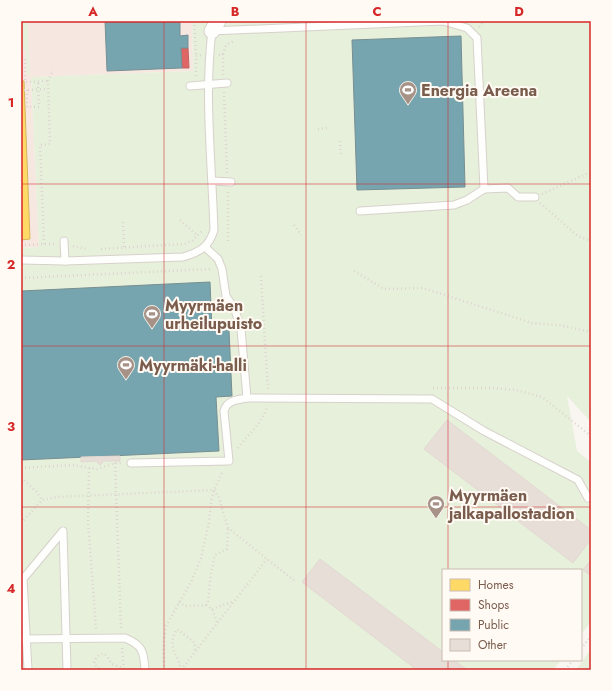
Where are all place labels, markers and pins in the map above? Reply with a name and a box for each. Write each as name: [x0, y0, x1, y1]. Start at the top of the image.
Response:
place label: Energia Areena: [421, 79, 537, 102]
sports icon: Energia Areena: [398, 80, 418, 105]
place label: Myyrmäen urheilupuisto: [165, 294, 262, 335]
sports icon: Myyrmäen urheilupuisto: [142, 304, 162, 329]
place label: Myyrmäki-halli: [139, 354, 247, 377]
sports icon: Myyrmäki-halli: [116, 355, 136, 380]
place label: Myyrmäen jalkapallostadion: [447, 484, 575, 525]
sports icon: Myyrmäen jalkapallostadion: [426, 494, 446, 519]

